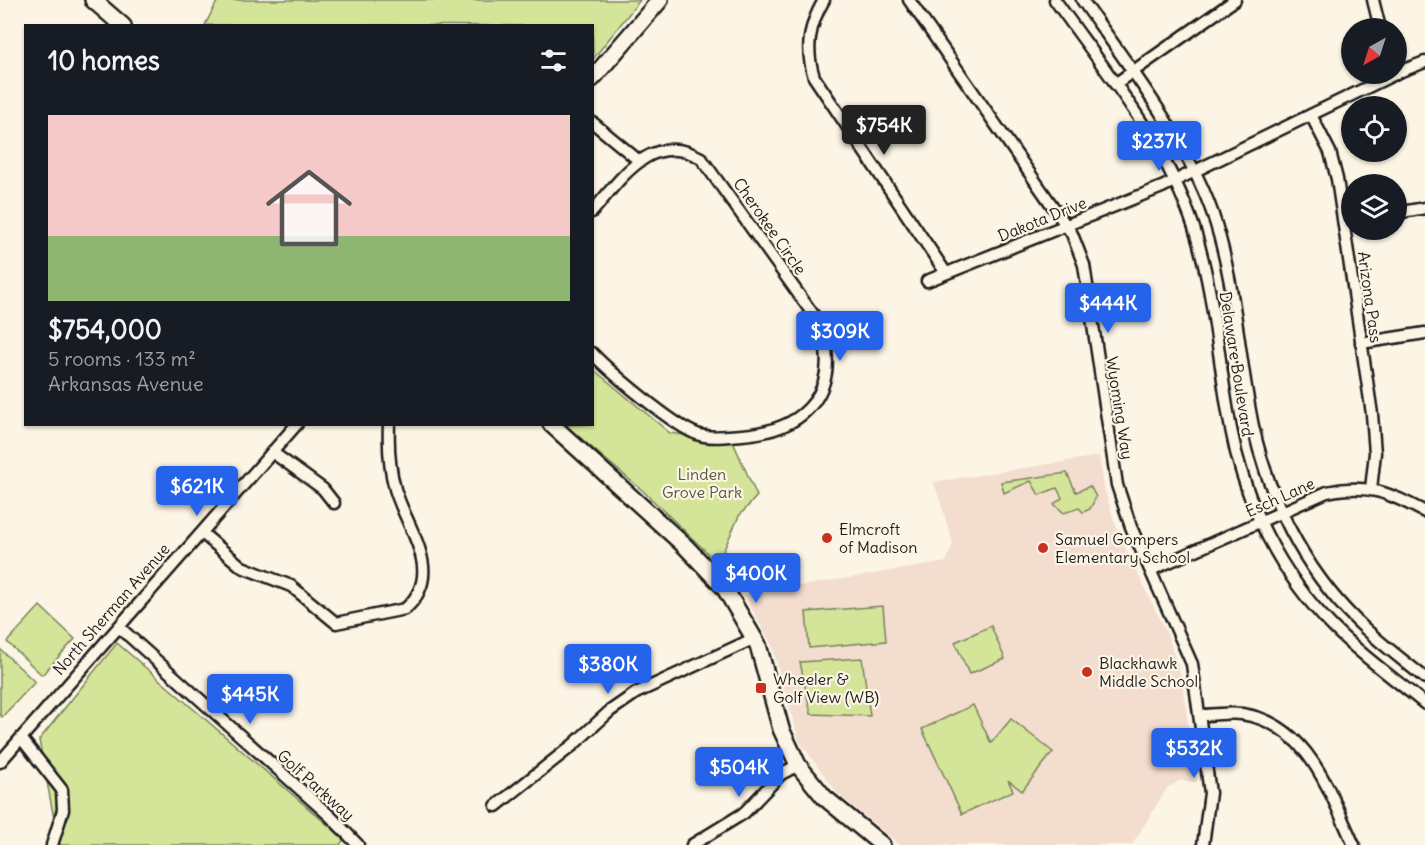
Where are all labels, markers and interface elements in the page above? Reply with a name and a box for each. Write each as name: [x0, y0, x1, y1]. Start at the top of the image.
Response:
north arrow: [1341, 18, 1407, 84]
map controls: [1341, 18, 1407, 240]
text: 10 homes: [48, 44, 160, 77]
icon: filters: [537, 44, 570, 77]
button: locate: [1341, 96, 1407, 162]
pin: $754K: [842, 105, 926, 156]
text: $754K: [856, 112, 912, 137]
pin: $237K: [1117, 121, 1201, 172]
text: $237K: [1131, 128, 1187, 153]
icon: home: [255, 154, 363, 262]
street label: Cherokee Circle: [729, 174, 811, 278]
button: layers: [1341, 174, 1407, 240]
street label: Dakota Drive: [995, 192, 1089, 246]
street label: Arizona Pass: [1354, 250, 1386, 344]
pin: $444K: [1066, 283, 1150, 334]
text: $444K: [1079, 290, 1137, 315]
street label: Delaware Boulevard: [1216, 290, 1258, 438]
pin: $309K: [798, 311, 882, 362]
text: $754,000: [48, 313, 162, 346]
text: $309K: [810, 318, 870, 343]
text: 5 rooms · 133 m²: [48, 346, 196, 371]
street label: Wyoming Way: [1102, 355, 1138, 461]
text: Arkansas Avenue: [48, 371, 203, 396]
park label: Linden Grove Park: [662, 464, 742, 502]
pin: $621K: [155, 466, 239, 517]
text: $621K: [170, 473, 224, 498]
street label: Esch Lane: [1242, 473, 1318, 521]
place label: Elmcroft of Madison: [839, 519, 917, 557]
place label: Samuel Gompers Elementary School: [1055, 529, 1190, 567]
marker: Elmcroft of Madison: [820, 531, 834, 545]
street label: North Sherman Avenue: [48, 539, 174, 679]
marker: Samuel Gompers Elementary School: [1036, 541, 1050, 555]
pin: $400K: [714, 553, 798, 604]
text: $400K: [725, 560, 787, 585]
pin: $380K: [566, 644, 650, 695]
text: $380K: [578, 651, 638, 676]
place label: Blackhawk Middle School: [1099, 653, 1198, 691]
marker: Blackhawk Middle School: [1080, 665, 1094, 679]
place label: Wheeler & Golf View (WB): [773, 669, 879, 707]
pin: $445K: [208, 674, 292, 725]
text: $445K: [221, 681, 279, 706]
marker: Wheeler & Golf View (WB): [754, 681, 768, 695]
pin: $532K: [1152, 728, 1236, 779]
text: $532K: [1165, 735, 1223, 760]
street label: Golf Parkway: [273, 745, 359, 825]
pin: $504K: [697, 747, 781, 798]
text: $504K: [709, 754, 769, 779]

